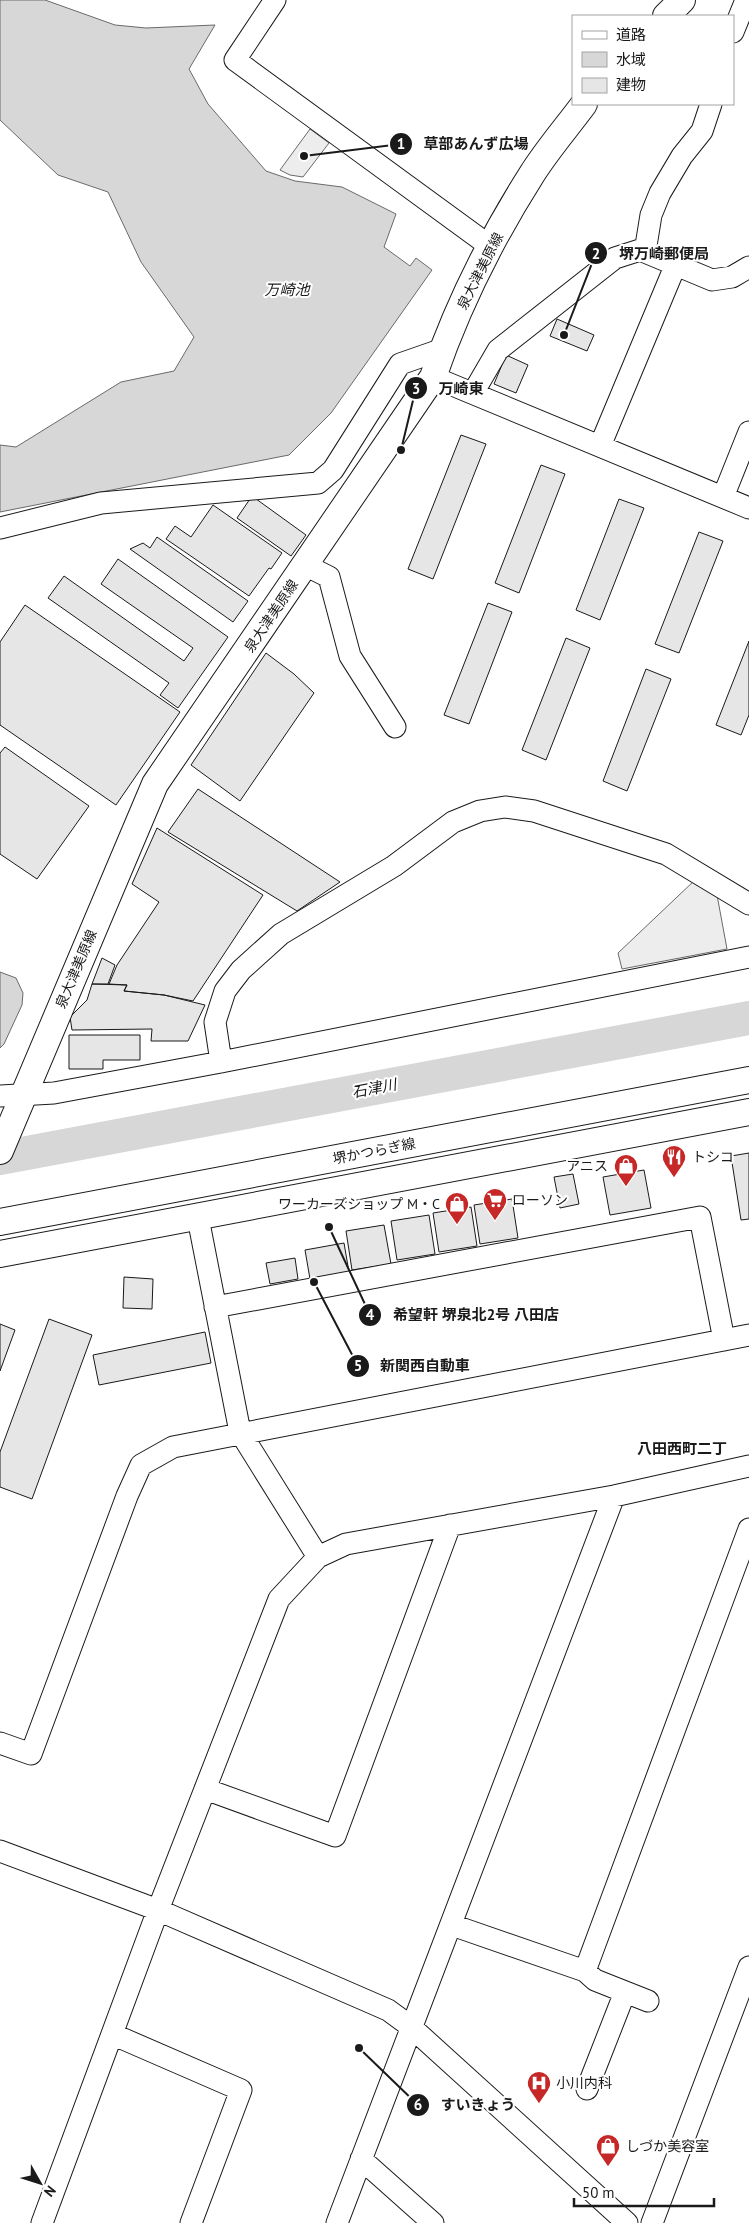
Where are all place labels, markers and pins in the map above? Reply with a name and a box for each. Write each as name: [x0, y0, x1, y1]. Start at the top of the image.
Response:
callout: 草部あんず広場: [388, 129, 538, 159]
callout: 堺万崎郵便局: [584, 238, 719, 268]
callout: 万崎東: [404, 373, 494, 403]
restaurant icon: トシコ: [661, 1144, 687, 1178]
place label: トシコ: [692, 1148, 734, 1166]
shop icon: アニス: [613, 1153, 639, 1187]
place label: アニス: [566, 1157, 608, 1175]
supermarket icon: ローソン: [482, 1187, 508, 1221]
shop icon: ワーカーズショップ M・C: [444, 1191, 470, 1225]
place label: ローソン: [512, 1191, 568, 1209]
place label: ワーカーズショップ M・C: [278, 1195, 440, 1213]
callout: 希望軒 堺泉北2号 八田店: [358, 1300, 569, 1330]
callout: 新関西自動車: [345, 1351, 480, 1381]
hospital icon: 小川内科: [526, 2070, 552, 2104]
place label: 小川内科: [556, 2074, 612, 2092]
callout: すいきょう: [406, 2090, 526, 2120]
shop icon: しづか美容室: [595, 2133, 621, 2167]
place label: しづか美容室: [626, 2137, 709, 2155]

